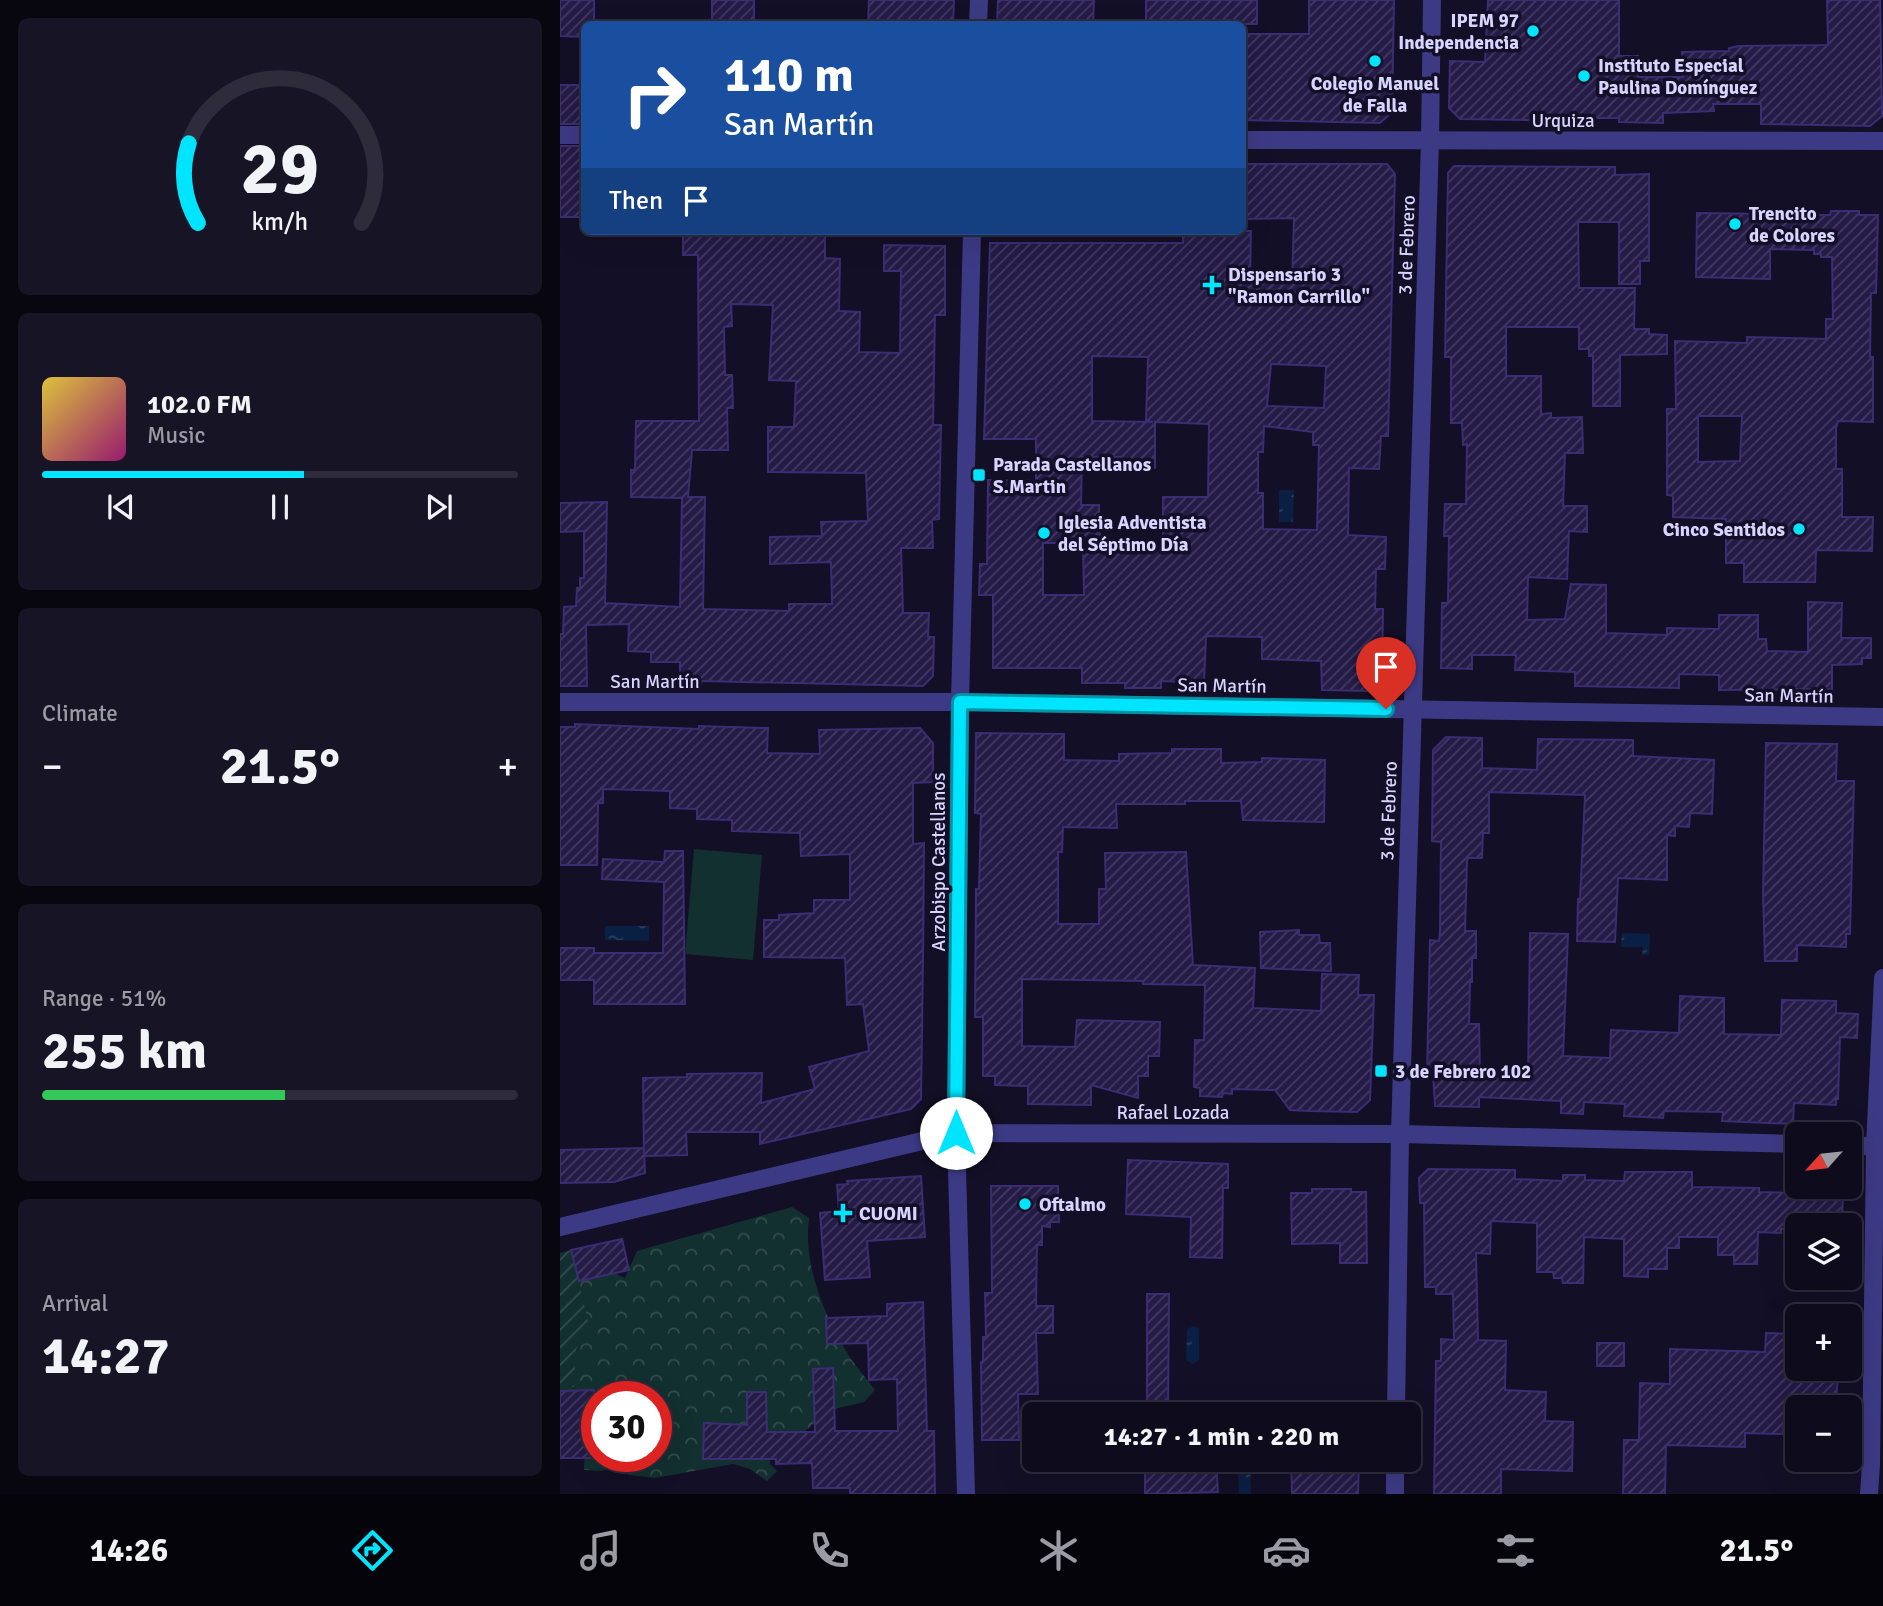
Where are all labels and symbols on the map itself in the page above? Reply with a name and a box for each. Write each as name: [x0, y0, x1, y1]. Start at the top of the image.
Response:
place label: IPEM 97 Independencia: [1398, 9, 1519, 55]
marker: IPEM 97 Independencia: [1525, 23, 1541, 39]
marker: Colegio Manuel de Falla: [1367, 53, 1383, 69]
place label: Instituto Especial Paulina Domínguez: [1598, 54, 1758, 100]
marker: Instituto Especial Paulina Domínguez: [1576, 68, 1592, 84]
place label: Colegio Manuel de Falla: [1311, 72, 1439, 118]
street label: Urquiza: [1531, 109, 1595, 133]
street label: 3 de Febrero: [1393, 195, 1421, 295]
place label: Trencito de Colores: [1749, 202, 1835, 248]
marker: Trencito de Colores: [1727, 216, 1743, 232]
place label: Dispensario 3 "Ramon Carrillo": [1228, 263, 1370, 309]
marker: Dispensario 3 "Ramon Carrillo": [1202, 275, 1222, 295]
place label: Parada Castellanos S.Martin: [993, 453, 1151, 499]
marker: Parada Castellanos S.Martin: [971, 467, 987, 483]
place label: Iglesia Adventista del Séptimo Día: [1058, 511, 1207, 557]
place label: Cinco Sentidos: [1663, 518, 1785, 542]
marker: Cinco Sentidos: [1791, 521, 1807, 537]
marker: Iglesia Adventista del Séptimo Día: [1036, 525, 1052, 541]
pin: [1356, 637, 1416, 709]
street label: San Martín: [610, 670, 700, 694]
street label: San Martín: [1177, 673, 1267, 699]
street label: San Martín: [1744, 683, 1834, 709]
street label: 3 de Febrero: [1375, 761, 1403, 861]
street label: Arzobispo Castellanos: [927, 773, 951, 951]
place label: 3 de Febrero 102: [1395, 1060, 1531, 1084]
marker: 3 de Febrero 102: [1373, 1063, 1389, 1079]
position arrow: [919, 1096, 993, 1170]
street label: Rafael Lozada: [1117, 1101, 1229, 1125]
north arrow: [1785, 1122, 1862, 1199]
place label: Oftalmo: [1039, 1193, 1106, 1217]
marker: Oftalmo: [1017, 1196, 1033, 1212]
place label: CUOMI: [859, 1202, 918, 1226]
marker: CUOMI: [833, 1203, 853, 1223]
speed limit sign: 30: [581, 1381, 672, 1472]

